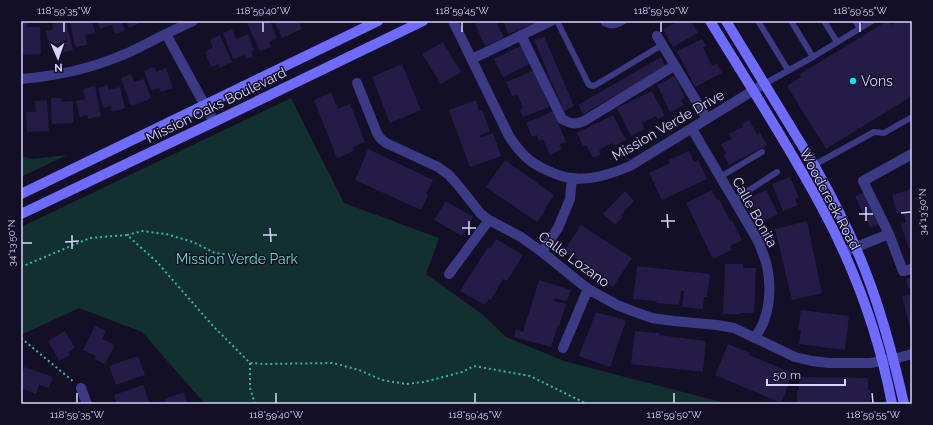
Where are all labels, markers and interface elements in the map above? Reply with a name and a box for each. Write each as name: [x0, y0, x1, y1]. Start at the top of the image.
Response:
text: 118°59'35"W: [37, 5, 92, 16]
text: 118°59'40"W: [236, 5, 291, 16]
text: 118°59'45"W: [435, 5, 489, 16]
text: 118°59'50"W: [634, 5, 689, 16]
text: 118°59'55"W: [833, 5, 888, 16]
north arrow: [38, 38, 78, 78]
text: N: [54, 61, 63, 74]
street label: Mission Oaks Boulevard: [143, 64, 289, 146]
place label: Vons: [861, 73, 893, 89]
marker: Vons: [848, 76, 858, 86]
street label: Mission Verde Drive: [609, 86, 727, 164]
street label: Woodcreek Road: [797, 146, 863, 252]
street label: Calle Bonita: [729, 174, 781, 250]
text: 34°13'50"N: [917, 189, 928, 235]
text: 34°13'50"N: [6, 220, 17, 266]
street label: Calle Lozano: [535, 228, 613, 290]
park label: Mission Verde Park: [176, 251, 299, 267]
scale bar: [767, 361, 845, 387]
text: 50 m: [773, 368, 801, 382]
text: 118°59'35"W: [50, 409, 105, 420]
text: 118°59'40"W: [249, 409, 304, 420]
text: 118°59'45"W: [448, 409, 502, 420]
text: 118°59'50"W: [647, 409, 702, 420]
text: 118°59'55"W: [846, 409, 901, 420]

